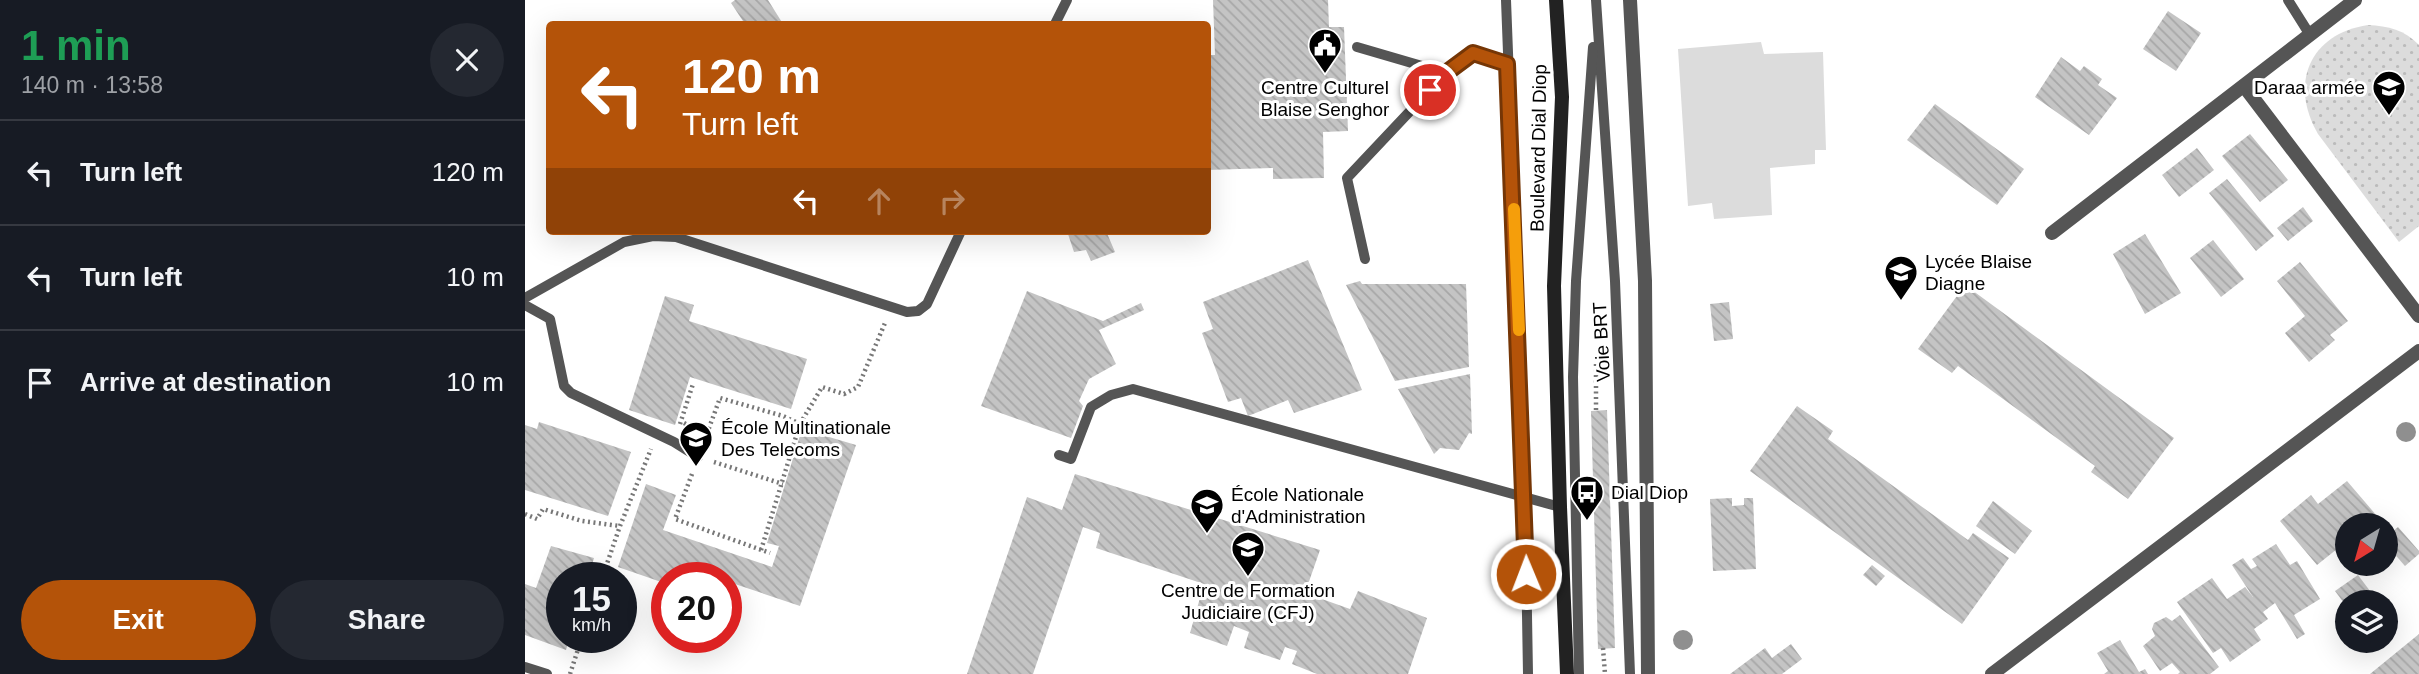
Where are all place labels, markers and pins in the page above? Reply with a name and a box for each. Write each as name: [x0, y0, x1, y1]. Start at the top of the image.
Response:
public building icon: Centre Culturel Blaise Senghor: [1306, 26, 1344, 75]
pin: [1400, 60, 1460, 120]
school or university icon: Daraa armée: [2370, 68, 2408, 117]
place label: Centre Culturel Blaise Senghor: [1261, 77, 1390, 120]
place label: Daraa armée: [2254, 77, 2365, 98]
place label: Lycée Blaise Diagne: [1925, 251, 2032, 294]
school or university icon: Lycée Blaise Diagne: [1882, 253, 1920, 302]
place label: École Multinationale Des Telecoms: [721, 417, 891, 460]
school or university icon: École Multinationale Des Telecoms: [677, 419, 715, 468]
bus stop icon: Dial Diop: [1568, 473, 1606, 522]
place label: Dial Diop: [1611, 482, 1688, 503]
place label: École Nationale d'Administration: [1231, 484, 1366, 527]
school or university icon: École Nationale d'Administration: [1188, 486, 1226, 535]
school or university icon: Centre de Formation Judiciaire (CFJ): [1229, 529, 1267, 578]
place label: Centre de Formation Judiciaire (CFJ): [1161, 580, 1335, 623]

